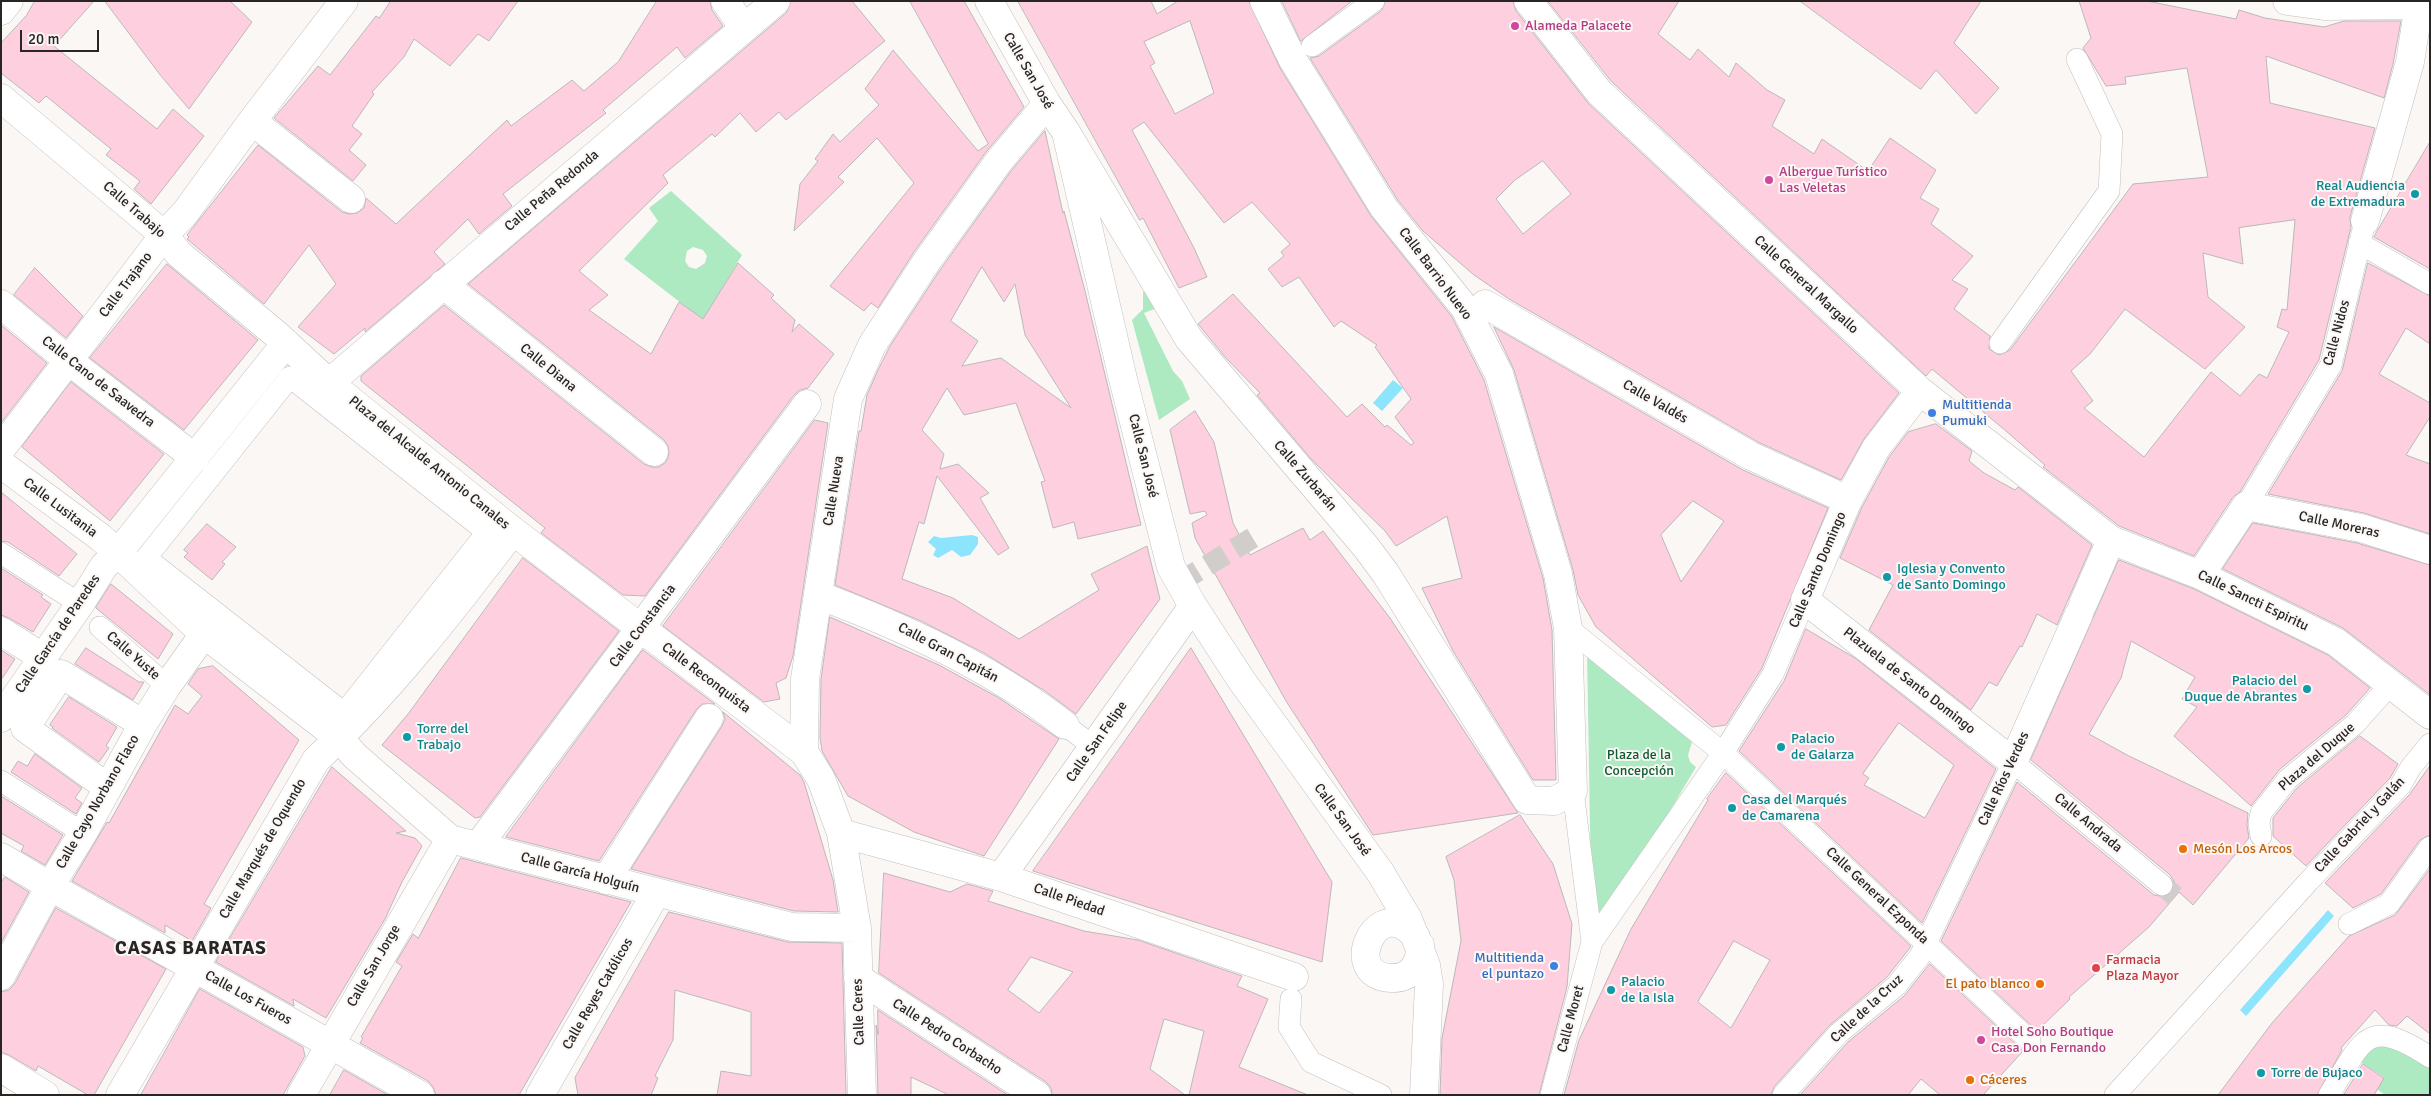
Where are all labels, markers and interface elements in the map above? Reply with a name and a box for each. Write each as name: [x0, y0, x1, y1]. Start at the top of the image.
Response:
place label: Alameda Palacete: [1525, 18, 1632, 34]
scale bar: [22, 20, 101, 52]
marker: Alameda Palacete: [1509, 20, 1521, 32]
text: 20 m: [28, 30, 59, 48]
street label: Calle San José: [999, 30, 1057, 112]
street label: Calle Peña Redonda: [501, 147, 603, 235]
place label: Albergue Turístico Las Veletas: [1779, 164, 1887, 196]
marker: Albergue Turístico Las Veletas: [1763, 174, 1775, 186]
street label: Calle Trabajo: [99, 178, 169, 242]
place label: Real Audiencia de Extremadura: [2311, 178, 2405, 210]
marker: Real Audiencia de Extremadura: [2409, 188, 2421, 200]
street label: Calle Barrio Nuevo: [1395, 225, 1475, 323]
street label: Calle General Margallo: [1750, 232, 1862, 338]
street label: Calle Trajano: [96, 249, 156, 321]
street label: Calle Nidos: [2320, 298, 2354, 368]
street label: Calle Cano de Saavedra: [38, 333, 158, 431]
street label: Calle Diana: [516, 340, 580, 396]
street label: Calle Valdés: [1619, 377, 1691, 427]
street label: Plaza del Alcalde Antonio Canales: [345, 393, 513, 533]
place label: Multitienda Pumuki: [1942, 397, 2012, 430]
marker: Multitienda Pumuki: [1926, 407, 1938, 419]
street label: Calle San José: [1124, 412, 1162, 500]
street label: Calle Zurbarán: [1270, 437, 1340, 515]
street label: Calle Nueva: [820, 455, 848, 527]
street label: Calle Lusitania: [20, 475, 100, 541]
street label: Calle Moreras: [2297, 508, 2381, 542]
street label: Calle Santo Domingo: [1786, 509, 1850, 631]
place label: Iglesia y Convento de Santo Domingo: [1897, 561, 2006, 594]
street label: Calle Sancti Espiritu: [2195, 567, 2311, 635]
street label: Calle García de Paredes: [12, 571, 104, 697]
marker: Iglesia y Convento de Santo Domingo: [1881, 571, 1893, 583]
street label: Calle Constancia: [606, 581, 680, 671]
street label: Calle Gran Capitán: [895, 619, 1001, 687]
street label: Plazuela de Santo Domingo: [1840, 624, 1978, 738]
street label: Calle Yuste: [103, 628, 163, 684]
street label: Calle Reconquista: [658, 639, 754, 717]
place label: Palacio del Duque de Abrantes: [2184, 673, 2297, 706]
marker: Palacio del Duque de Abrantes: [2301, 683, 2313, 695]
street label: Calle San Felipe: [1063, 698, 1131, 786]
street label: Plaza del Duque: [2275, 719, 2359, 795]
place label: Torre del Trabajo: [417, 721, 469, 754]
street label: Calle Ríos Verdes: [1975, 729, 2033, 829]
marker: Torre del Trabajo: [401, 731, 413, 743]
place label: Palacio de Galarza: [1791, 731, 1854, 764]
street label: Calle Cayo Norbano Flaco: [53, 732, 143, 872]
marker: Palacio de Galarza: [1775, 741, 1787, 753]
park label: Plaza de la Concepción: [1604, 747, 1674, 780]
street label: Calle Gabriel y Galán: [2311, 774, 2409, 876]
street label: Calle Marqués de Oquendo: [216, 776, 310, 922]
street label: Calle San José: [1310, 780, 1374, 860]
street label: Calle Andrada: [2051, 790, 2125, 856]
place label: Casa del Marqués de Camarena: [1742, 792, 1847, 824]
marker: Casa del Marqués de Camarena: [1726, 802, 1738, 814]
place label: Mesón Los Arcos: [2193, 841, 2292, 857]
marker: Mesón Los Arcos: [2177, 843, 2189, 855]
street label: Calle General Ezponda: [1822, 844, 1932, 948]
street label: Calle García Holguín: [519, 849, 641, 897]
street label: Calle Piedad: [1031, 880, 1107, 920]
street label: Calle San Jorge: [344, 922, 404, 1010]
street label: Calle Reyes Católicos: [559, 935, 637, 1053]
district label: CASAS BARATAS: [113, 938, 269, 960]
place label: Multitienda el puntazo: [1474, 950, 1544, 982]
place label: Farmacia Plaza Mayor: [2106, 952, 2179, 984]
marker: Multitienda el puntazo: [1548, 960, 1560, 972]
marker: Farmacia Plaza Mayor: [2090, 962, 2102, 974]
street label: Calle Los Fueros: [202, 967, 294, 1029]
street label: Calle de la Cruz: [1827, 971, 1907, 1047]
place label: Palacio de la Isla: [1621, 974, 1674, 1006]
place label: El pato blanco: [1945, 976, 2030, 992]
street label: Calle Ceres: [849, 978, 869, 1046]
marker: El pato blanco: [2034, 978, 2046, 990]
street label: Calle Moret: [1554, 984, 1588, 1054]
marker: Palacio de la Isla: [1605, 984, 1617, 996]
street label: Calle Pedro Corbacho: [889, 995, 1005, 1079]
place label: Hotel Soho Boutique Casa Don Fernando: [1991, 1024, 2114, 1056]
marker: Hotel Soho Boutique Casa Don Fernando: [1975, 1034, 1987, 1046]
place label: Torre de Bujaco: [2271, 1065, 2362, 1081]
marker: Torre de Bujaco: [2255, 1067, 2267, 1079]
place label: Cáceres: [1980, 1072, 2027, 1088]
marker: Cáceres: [1964, 1074, 1976, 1086]

